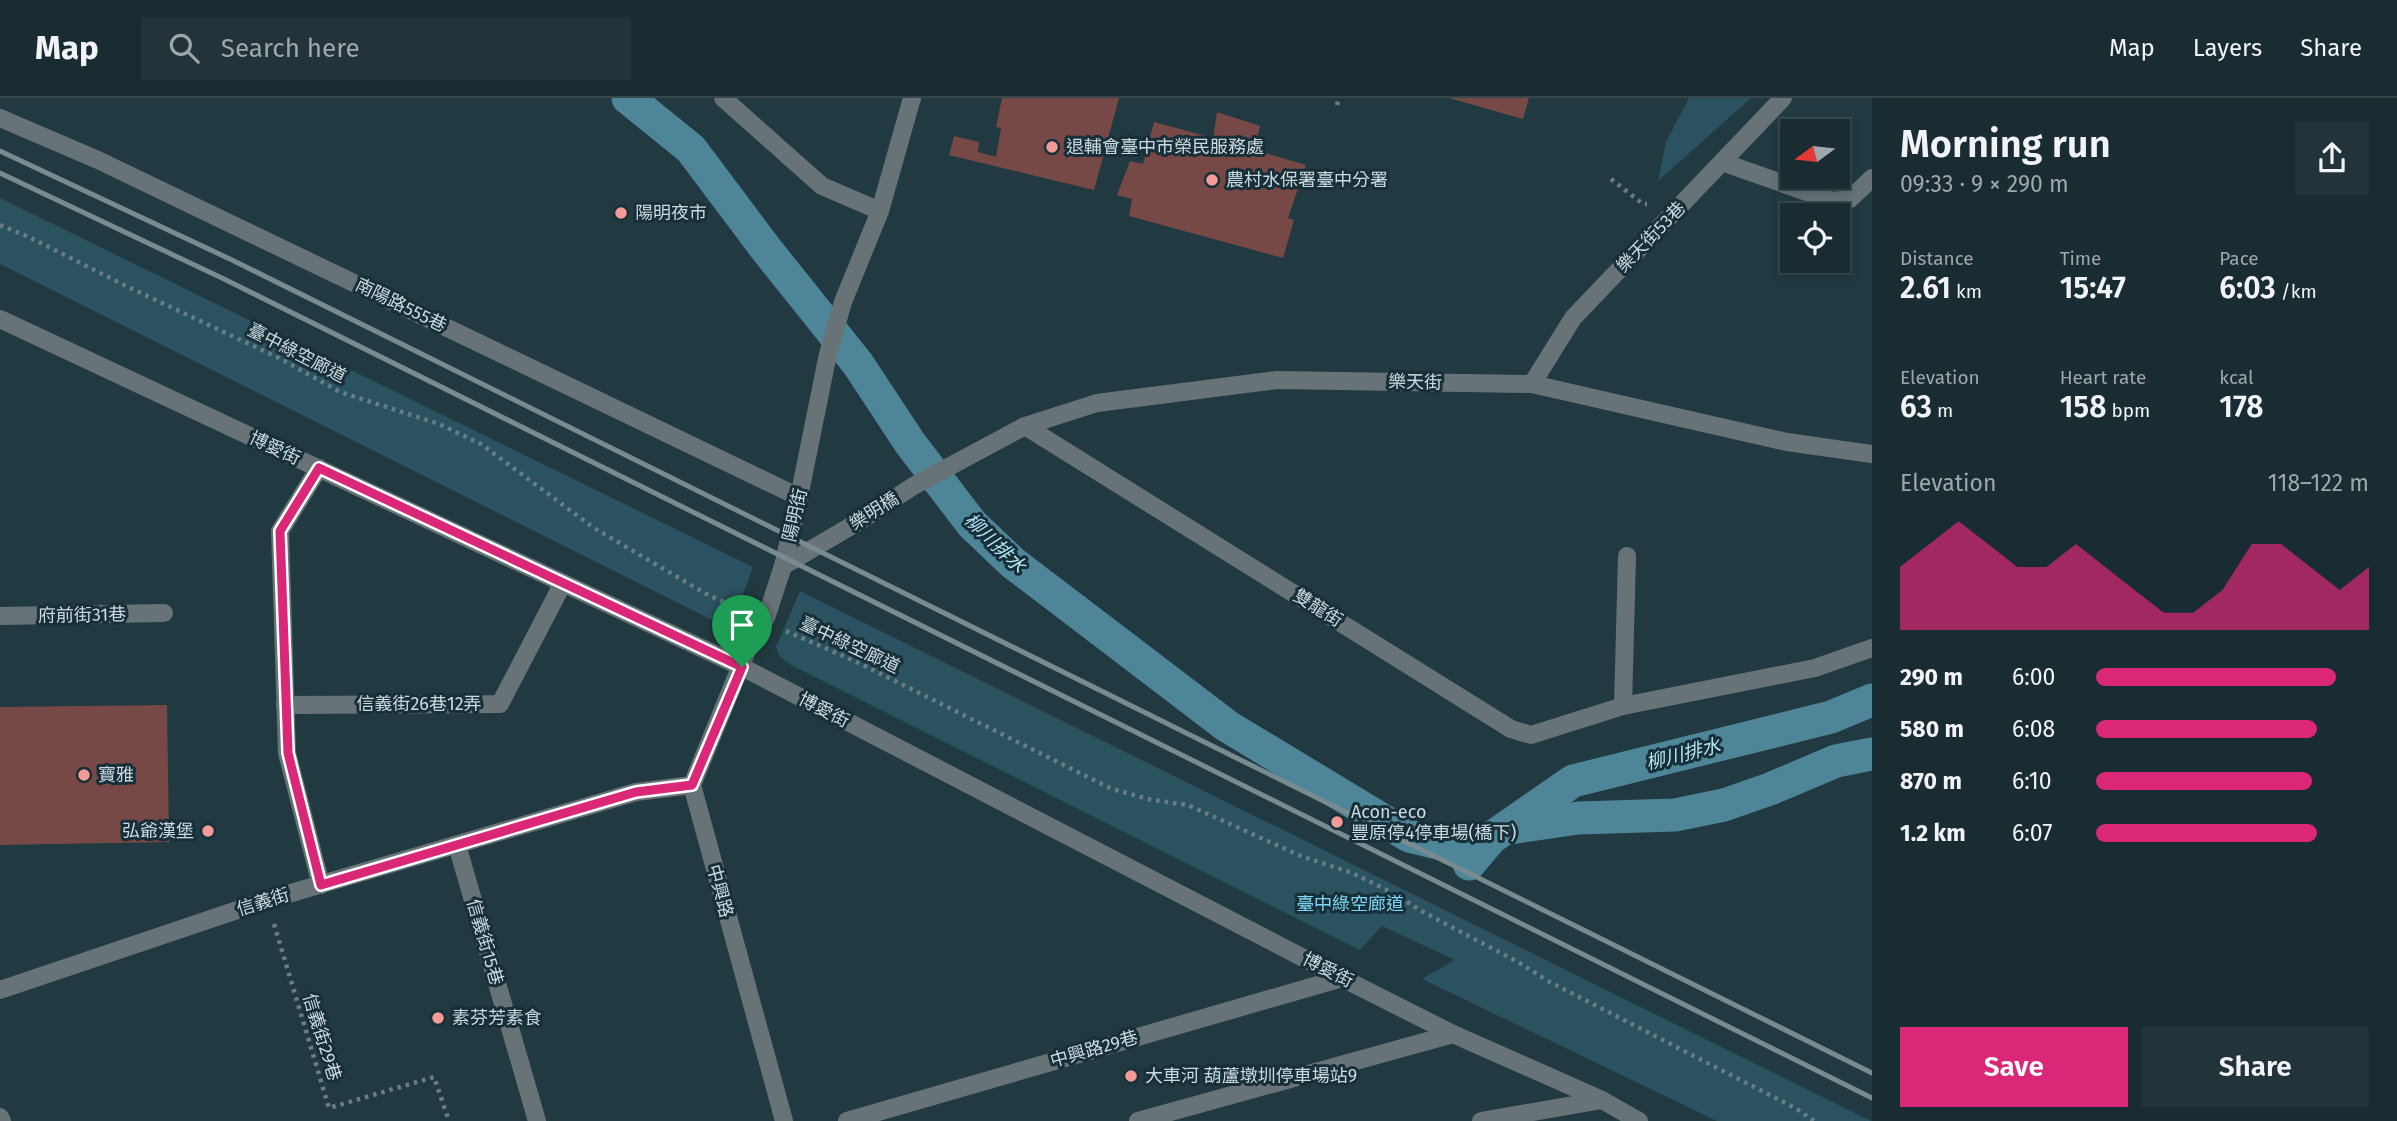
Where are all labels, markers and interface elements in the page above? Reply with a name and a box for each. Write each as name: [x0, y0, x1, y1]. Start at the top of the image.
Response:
search box: [141, 17, 631, 80]
text: Map: [35, 28, 99, 68]
icon: search: [165, 29, 203, 67]
text: Search here: [221, 33, 360, 64]
text: Map: [2109, 34, 2155, 62]
text: Layers: [2193, 34, 2262, 62]
text: Share: [2300, 34, 2362, 62]
north arrow: [1780, 119, 1850, 189]
map controls: [1780, 119, 1850, 273]
text: Morning run: [1900, 121, 2111, 167]
button: share: [2295, 121, 2369, 195]
place label: 退輔會臺中市榮民服務處: [1066, 136, 1264, 158]
marker: 退輔會臺中市榮民服務處: [1044, 139, 1060, 155]
place label: 農村水保署臺中分署: [1226, 169, 1388, 191]
text: 09:33 · 9 × 290 m: [1900, 170, 2069, 198]
marker: 農村水保署臺中分署: [1204, 172, 1220, 188]
street label: 樂天街53巷: [1612, 197, 1690, 277]
place label: 陽明夜市: [635, 202, 707, 224]
button: locate: [1780, 203, 1850, 273]
marker: 陽明夜市: [613, 205, 629, 221]
text: Distance: [1900, 247, 1974, 270]
text: Time: [2060, 247, 2101, 270]
text: Pace: [2219, 247, 2259, 270]
text: 2.61: [1900, 270, 1951, 306]
text: 15:47: [2060, 270, 2126, 306]
text: 6:03: [2219, 270, 2276, 306]
street label: 南陽路555巷: [352, 273, 450, 337]
text: km: [1951, 280, 1982, 303]
text: /km: [2276, 280, 2317, 303]
street label: 臺中綠空廊道: [244, 319, 350, 387]
text: Elevation: [1900, 366, 1980, 389]
text: Heart rate: [2060, 366, 2146, 389]
text: kcal: [2219, 366, 2254, 389]
street label: 樂天街: [1388, 371, 1442, 393]
text: 63: [1900, 389, 1932, 425]
text: 158: [2060, 389, 2106, 425]
text: 178: [2219, 389, 2264, 425]
text: m: [1932, 399, 1953, 422]
text: bpm: [2106, 399, 2150, 422]
street label: 博愛街: [246, 427, 304, 469]
text: Elevation: [1900, 469, 1996, 497]
text: 118–122 m: [2268, 469, 2369, 497]
street label: 陽明街: [778, 486, 812, 544]
street label: 樂明橋: [845, 487, 903, 535]
water label: 柳川排水: [960, 508, 1031, 578]
street label: 雙龍街: [1289, 584, 1347, 632]
pin: [712, 595, 772, 667]
street label: 府前街31巷: [38, 603, 126, 627]
icon: arrive: [723, 606, 761, 644]
street label: 臺中綠空廊道: [796, 612, 904, 678]
text: 290 m: [1900, 663, 1963, 691]
text: 6:00: [2012, 663, 2055, 691]
street label: 博愛街: [795, 688, 853, 732]
street label: 信義街26巷12弄: [356, 693, 482, 715]
text: 580 m: [1900, 715, 1964, 743]
text: 6:08: [2012, 715, 2055, 743]
water label: 柳川排水: [1643, 733, 1724, 774]
place label: 寶雅: [98, 764, 134, 786]
marker: 寶雅: [76, 767, 92, 783]
text: 870 m: [1900, 767, 1962, 795]
text: 6:10: [2012, 767, 2052, 795]
place label: Acon-eco 豐原停4停車場(橋下): [1351, 801, 1516, 844]
marker: Acon-eco 豐原停4停車場(橋下): [1329, 814, 1345, 830]
text: 1.2 km: [1900, 819, 1966, 847]
text: 6:07: [2012, 819, 2052, 847]
place label: 弘爺漢堡: [122, 820, 194, 842]
marker: 弘爺漢堡: [200, 823, 216, 839]
street label: 中興路: [702, 862, 738, 920]
street label: 信義街: [234, 884, 292, 920]
park label: 臺中綠空廊道: [1296, 893, 1404, 915]
street label: 信義街15巷: [462, 896, 508, 988]
street label: 博愛街: [1299, 948, 1357, 992]
street label: 信義街29巷: [298, 991, 346, 1083]
place label: 素芬芳素食: [452, 1007, 542, 1029]
marker: 素芬芳素食: [430, 1010, 446, 1026]
street label: 中興路29巷: [1048, 1026, 1140, 1072]
button: Save: [1900, 1027, 2128, 1107]
button: Share: [2142, 1027, 2369, 1107]
place label: 大車河 葫蘆墩圳停車場站9: [1145, 1065, 1357, 1087]
marker: 大車河 葫蘆墩圳停車場站9: [1123, 1068, 1139, 1084]

